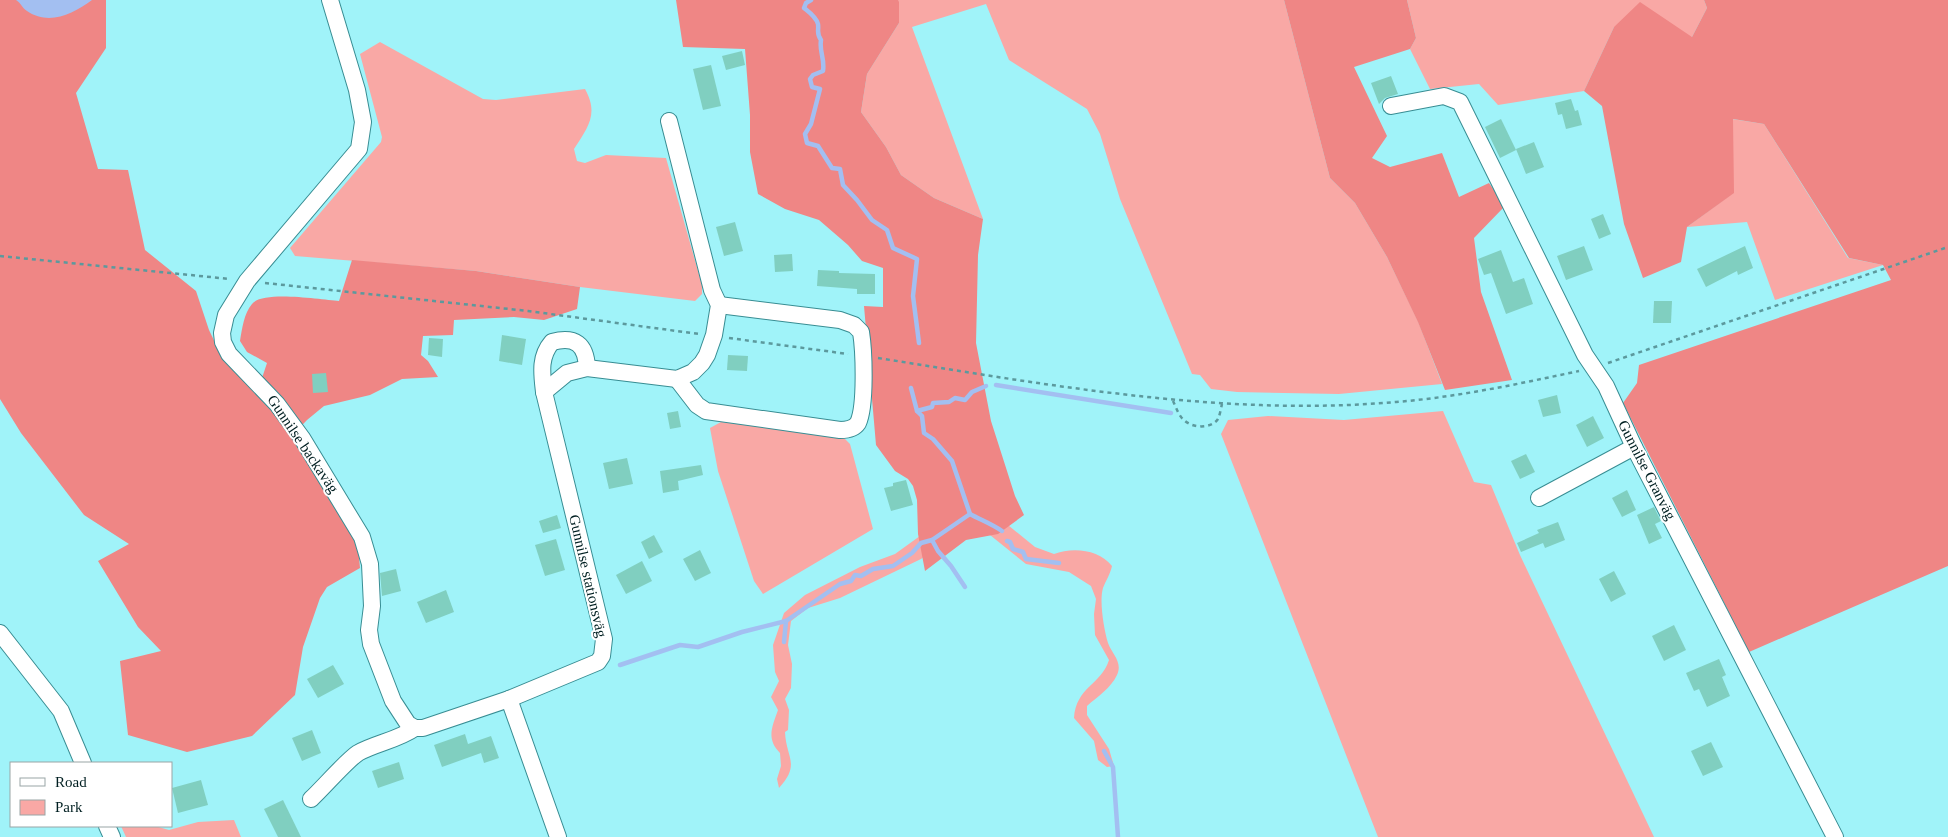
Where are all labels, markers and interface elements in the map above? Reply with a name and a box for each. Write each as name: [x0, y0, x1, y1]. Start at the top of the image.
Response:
street label: Gunnilse backaväg: [264, 392, 342, 496]
street label: Gunnilse Granväg: [1615, 418, 1679, 523]
street label: Gunnilse stationsväg: [566, 513, 610, 639]
legend: [10, 762, 172, 827]
text: Road: [55, 774, 87, 790]
text: Park: [55, 799, 83, 815]

